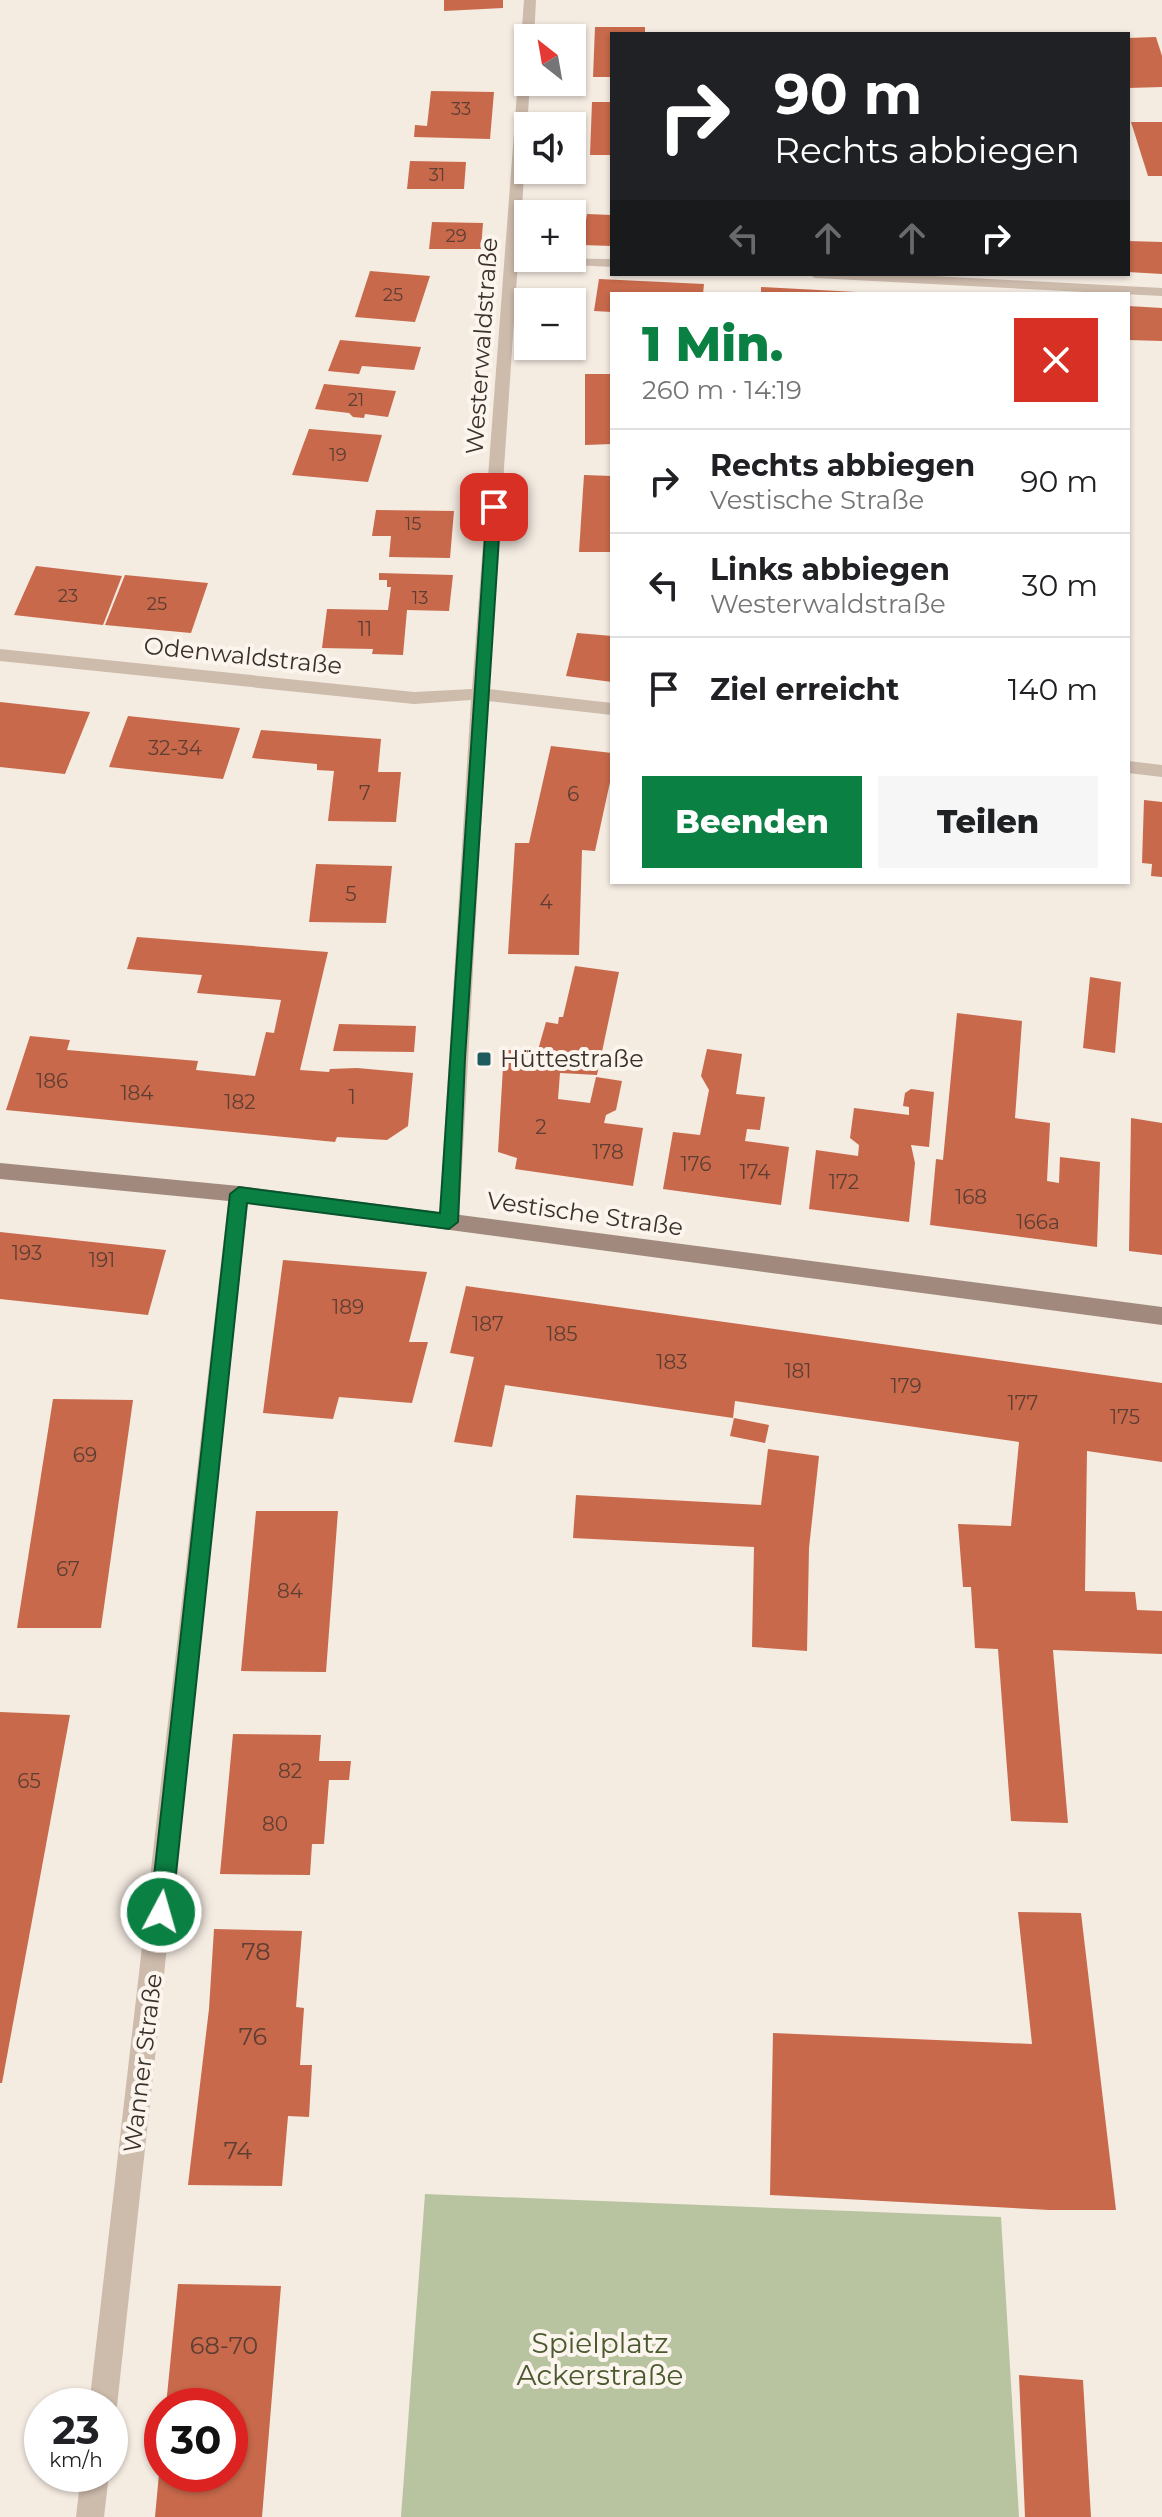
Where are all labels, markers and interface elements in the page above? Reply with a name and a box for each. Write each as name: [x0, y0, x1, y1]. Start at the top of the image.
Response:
north arrow: [514, 24, 586, 96]
map controls: [514, 24, 586, 360]
text: 90 m: [774, 60, 922, 128]
icon: right: [642, 64, 746, 168]
house number: 33: [451, 98, 471, 120]
button: sound: [514, 112, 586, 184]
text: Rechts abbiegen: [774, 128, 1080, 172]
house number: 31: [429, 164, 445, 186]
button: +: [514, 200, 586, 272]
icon: left: [722, 216, 766, 260]
icon: ahead: [806, 216, 850, 260]
icon: ahead: [890, 216, 934, 260]
icon: right: [974, 216, 1018, 260]
house number: 29: [445, 225, 467, 247]
street label: Westerwaldstraße: [459, 236, 504, 456]
house number: 25: [383, 284, 403, 306]
button: −: [514, 288, 586, 360]
text: 1 Min.: [642, 315, 783, 373]
button: close: [1014, 318, 1098, 402]
text: 260 m · 14:19: [642, 374, 802, 406]
house number: 21: [348, 389, 364, 411]
house number: 19: [329, 444, 347, 466]
text: Rechts abbiegen: [710, 447, 975, 484]
icon: right: [642, 459, 686, 503]
text: 90 m: [1020, 463, 1098, 500]
pin: [460, 473, 528, 541]
text: Vestische Straße: [710, 484, 924, 516]
icon: arrive: [472, 485, 516, 529]
house number: 15: [405, 513, 421, 535]
text: Links abbiegen: [710, 551, 950, 588]
icon: left: [642, 563, 686, 607]
text: 30 m: [1022, 567, 1098, 604]
house number: 23: [58, 585, 78, 607]
house number: 13: [412, 587, 428, 609]
text: Westerwaldstraße: [710, 588, 946, 620]
house number: 25: [147, 593, 167, 615]
house number: 11: [358, 617, 372, 641]
street label: Odenwaldstraße: [142, 631, 344, 680]
icon: arrive: [642, 667, 686, 711]
text: Ziel erreicht: [710, 671, 899, 708]
text: 140 m: [1008, 671, 1098, 708]
house number: 32-34: [148, 736, 202, 760]
button: Beenden: [642, 776, 862, 868]
button: Teilen: [878, 776, 1098, 868]
house number: 7: [359, 781, 371, 805]
house number: 6: [567, 782, 579, 806]
house number: 5: [345, 882, 357, 906]
house number: 4: [539, 890, 553, 914]
place label: Hüttestraße: [500, 1044, 644, 1073]
marker: Hüttestraße: [475, 1050, 493, 1068]
house number: 186: [36, 1069, 68, 1093]
house number: 184: [120, 1081, 154, 1105]
house number: 1: [348, 1085, 356, 1109]
house number: 182: [224, 1090, 256, 1114]
house number: 2: [535, 1115, 547, 1139]
house number: 178: [592, 1140, 624, 1164]
house number: 176: [681, 1152, 711, 1176]
house number: 174: [740, 1160, 770, 1184]
house number: 172: [829, 1170, 859, 1194]
street label: Vestische Straße: [485, 1185, 685, 1242]
house number: 168: [955, 1185, 987, 1209]
house number: 166a: [1016, 1210, 1060, 1234]
house number: 193: [12, 1241, 42, 1265]
house number: 191: [89, 1248, 115, 1272]
house number: 189: [332, 1295, 364, 1319]
house number: 187: [472, 1312, 504, 1336]
house number: 185: [546, 1322, 578, 1346]
house number: 183: [656, 1350, 688, 1374]
house number: 181: [784, 1359, 812, 1383]
house number: 179: [890, 1374, 922, 1398]
house number: 177: [1008, 1391, 1038, 1415]
house number: 175: [1110, 1405, 1140, 1429]
house number: 69: [73, 1443, 97, 1467]
house number: 67: [56, 1557, 80, 1581]
house number: 84: [277, 1579, 303, 1603]
house number: 82: [278, 1759, 302, 1783]
house number: 65: [17, 1769, 41, 1793]
house number: 80: [262, 1812, 288, 1836]
position arrow: [119, 1870, 203, 1954]
house number: 78: [242, 1937, 271, 1966]
street label: Wanner Straße: [117, 1972, 168, 2154]
house number: 76: [239, 2022, 267, 2051]
house number: 74: [224, 2136, 252, 2165]
park label: Spielplatz Ackerstraße: [517, 2326, 683, 2392]
house number: 68-70: [190, 2331, 258, 2360]
speed limit sign: 30: [144, 2388, 248, 2492]
text: 23: [52, 2405, 100, 2454]
text: km/h: [49, 2448, 103, 2472]

